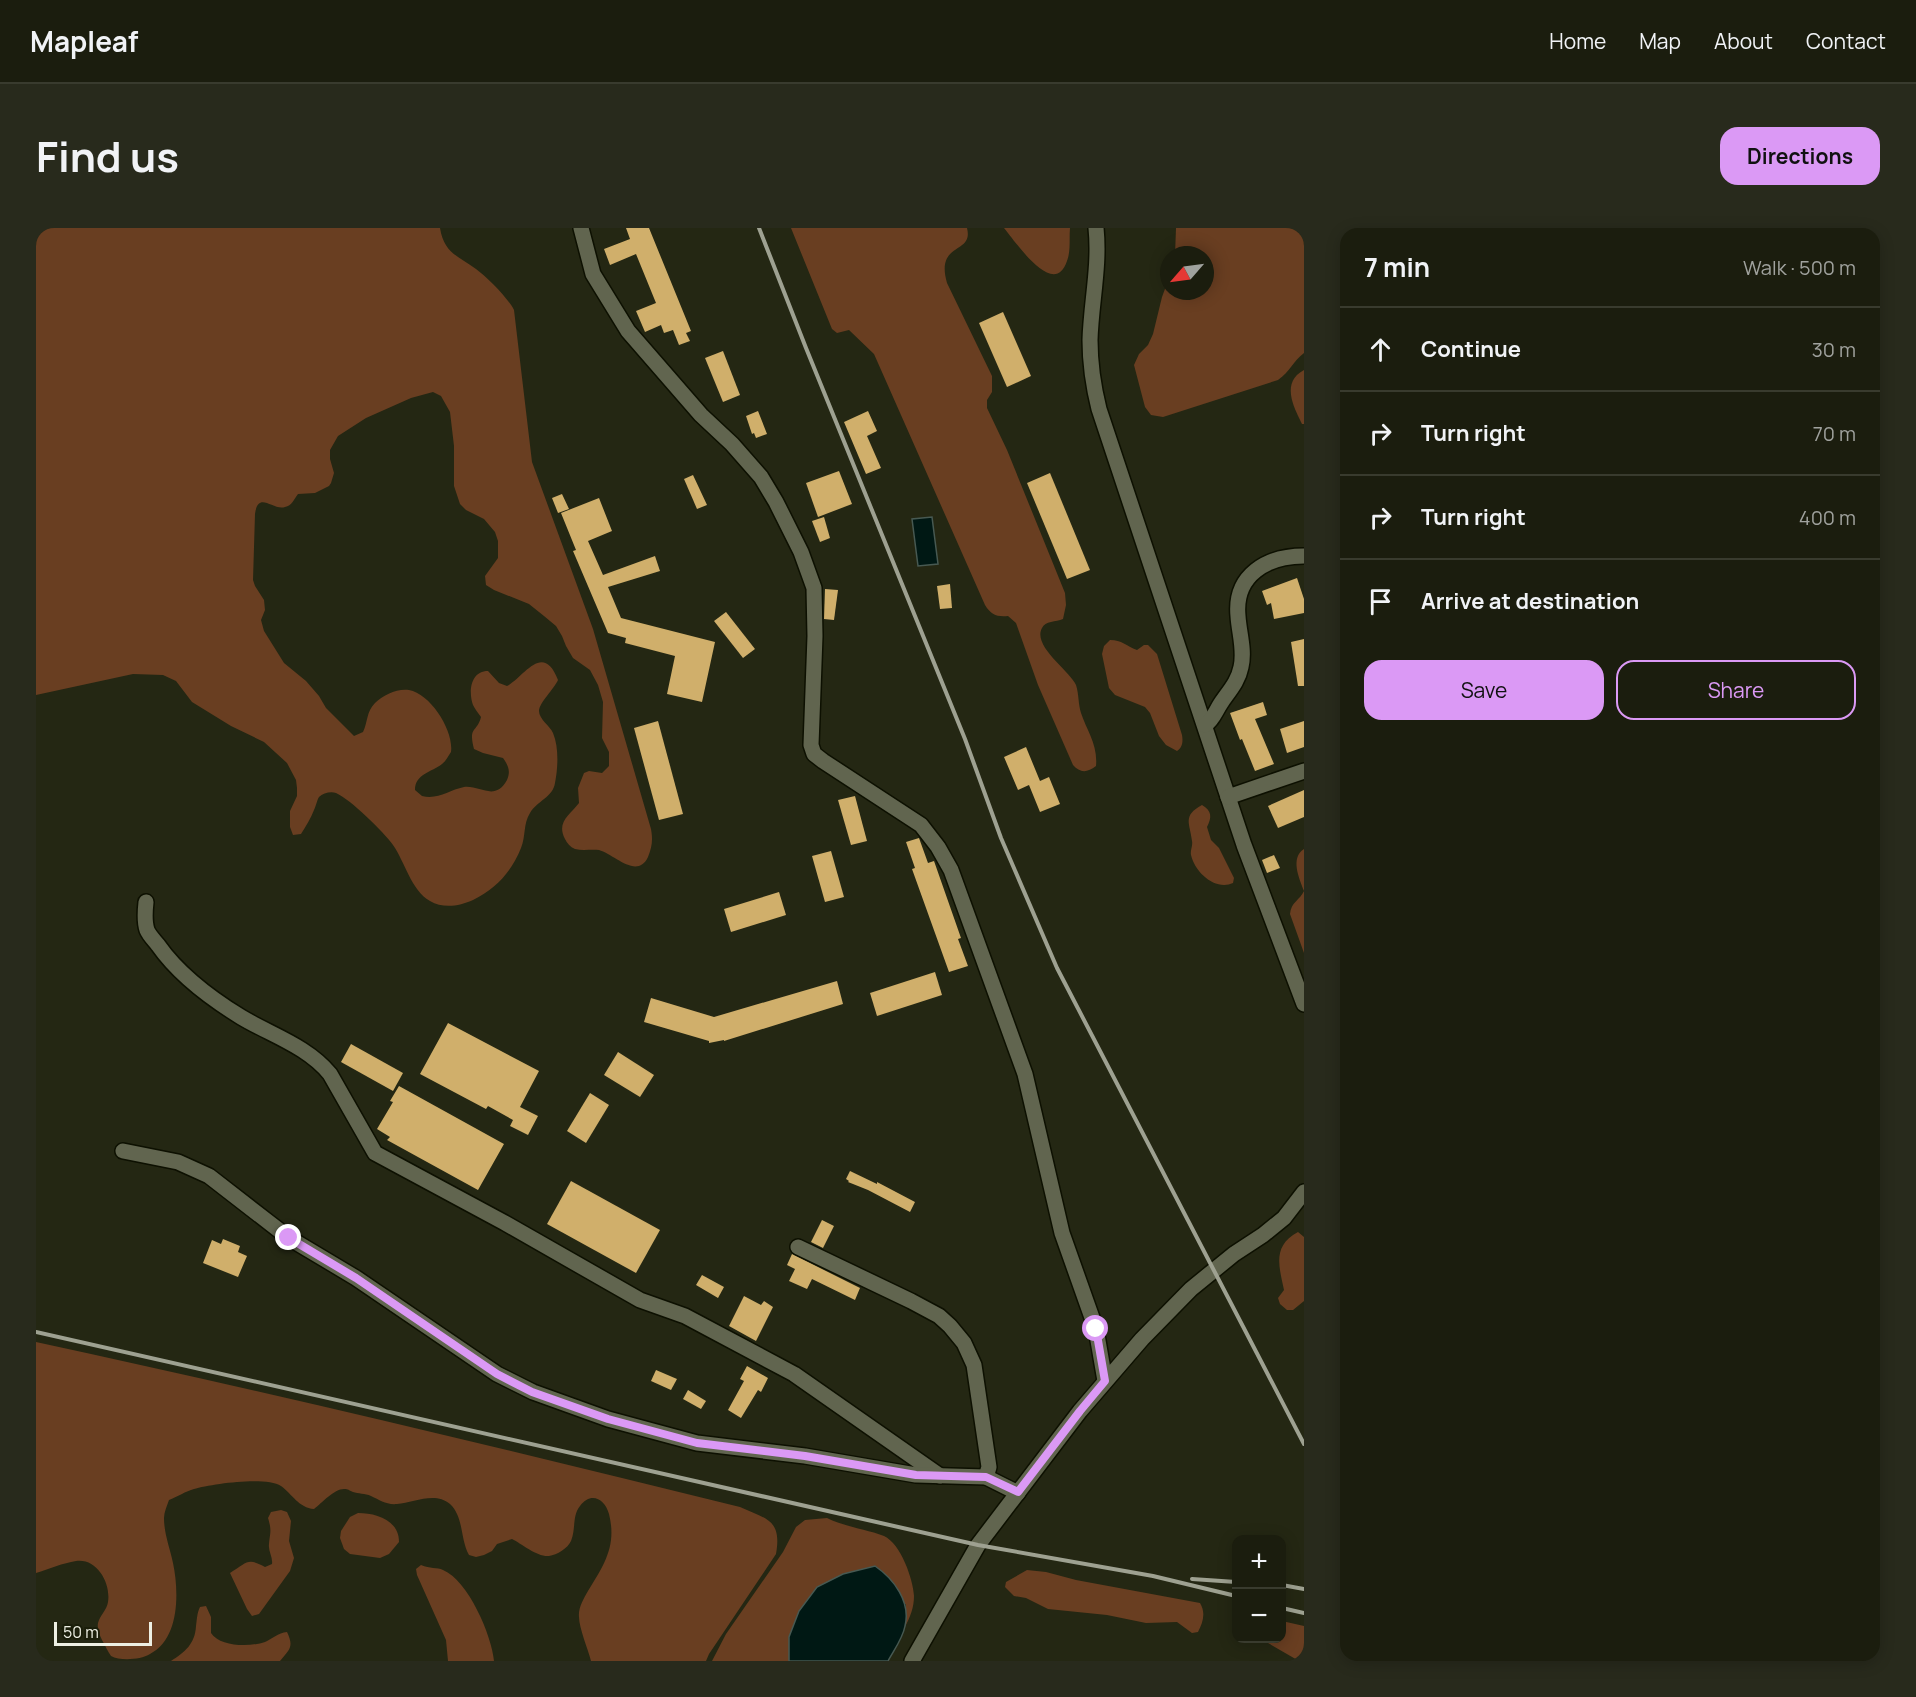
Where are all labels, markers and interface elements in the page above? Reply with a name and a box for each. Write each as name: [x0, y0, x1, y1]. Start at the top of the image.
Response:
text: Mapleaf: [30, 22, 138, 60]
text: Home: [1549, 27, 1606, 55]
text: Map: [1639, 27, 1681, 55]
text: About: [1714, 27, 1773, 55]
text: Contact: [1806, 27, 1886, 55]
text: Find us: [36, 127, 179, 185]
button: Directions: [1720, 127, 1880, 185]
north arrow: [1160, 246, 1214, 300]
text: 7 min: [1364, 249, 1430, 285]
text: Walk · 500 m: [1743, 254, 1856, 281]
icon: ahead: [1364, 333, 1397, 366]
text: Continue: [1421, 334, 1521, 364]
text: 30 m: [1812, 336, 1856, 363]
icon: right: [1364, 417, 1397, 450]
text: Turn right: [1421, 418, 1526, 448]
text: 70 m: [1813, 420, 1856, 447]
icon: right: [1364, 501, 1397, 534]
text: Turn right: [1421, 502, 1526, 532]
text: 400 m: [1799, 504, 1856, 531]
icon: arrive: [1364, 585, 1397, 618]
text: Arrive at destination: [1421, 586, 1639, 616]
button: Save: [1364, 660, 1604, 720]
button: Share: [1616, 660, 1856, 720]
route end: [275, 1224, 301, 1250]
route start: [1082, 1315, 1108, 1341]
map controls: [1232, 1535, 1286, 1643]
button: +: [1232, 1535, 1286, 1589]
button: −: [1232, 1589, 1286, 1643]
scale bar: [54, 1619, 152, 1646]
text: 50 m: [63, 1621, 99, 1643]

